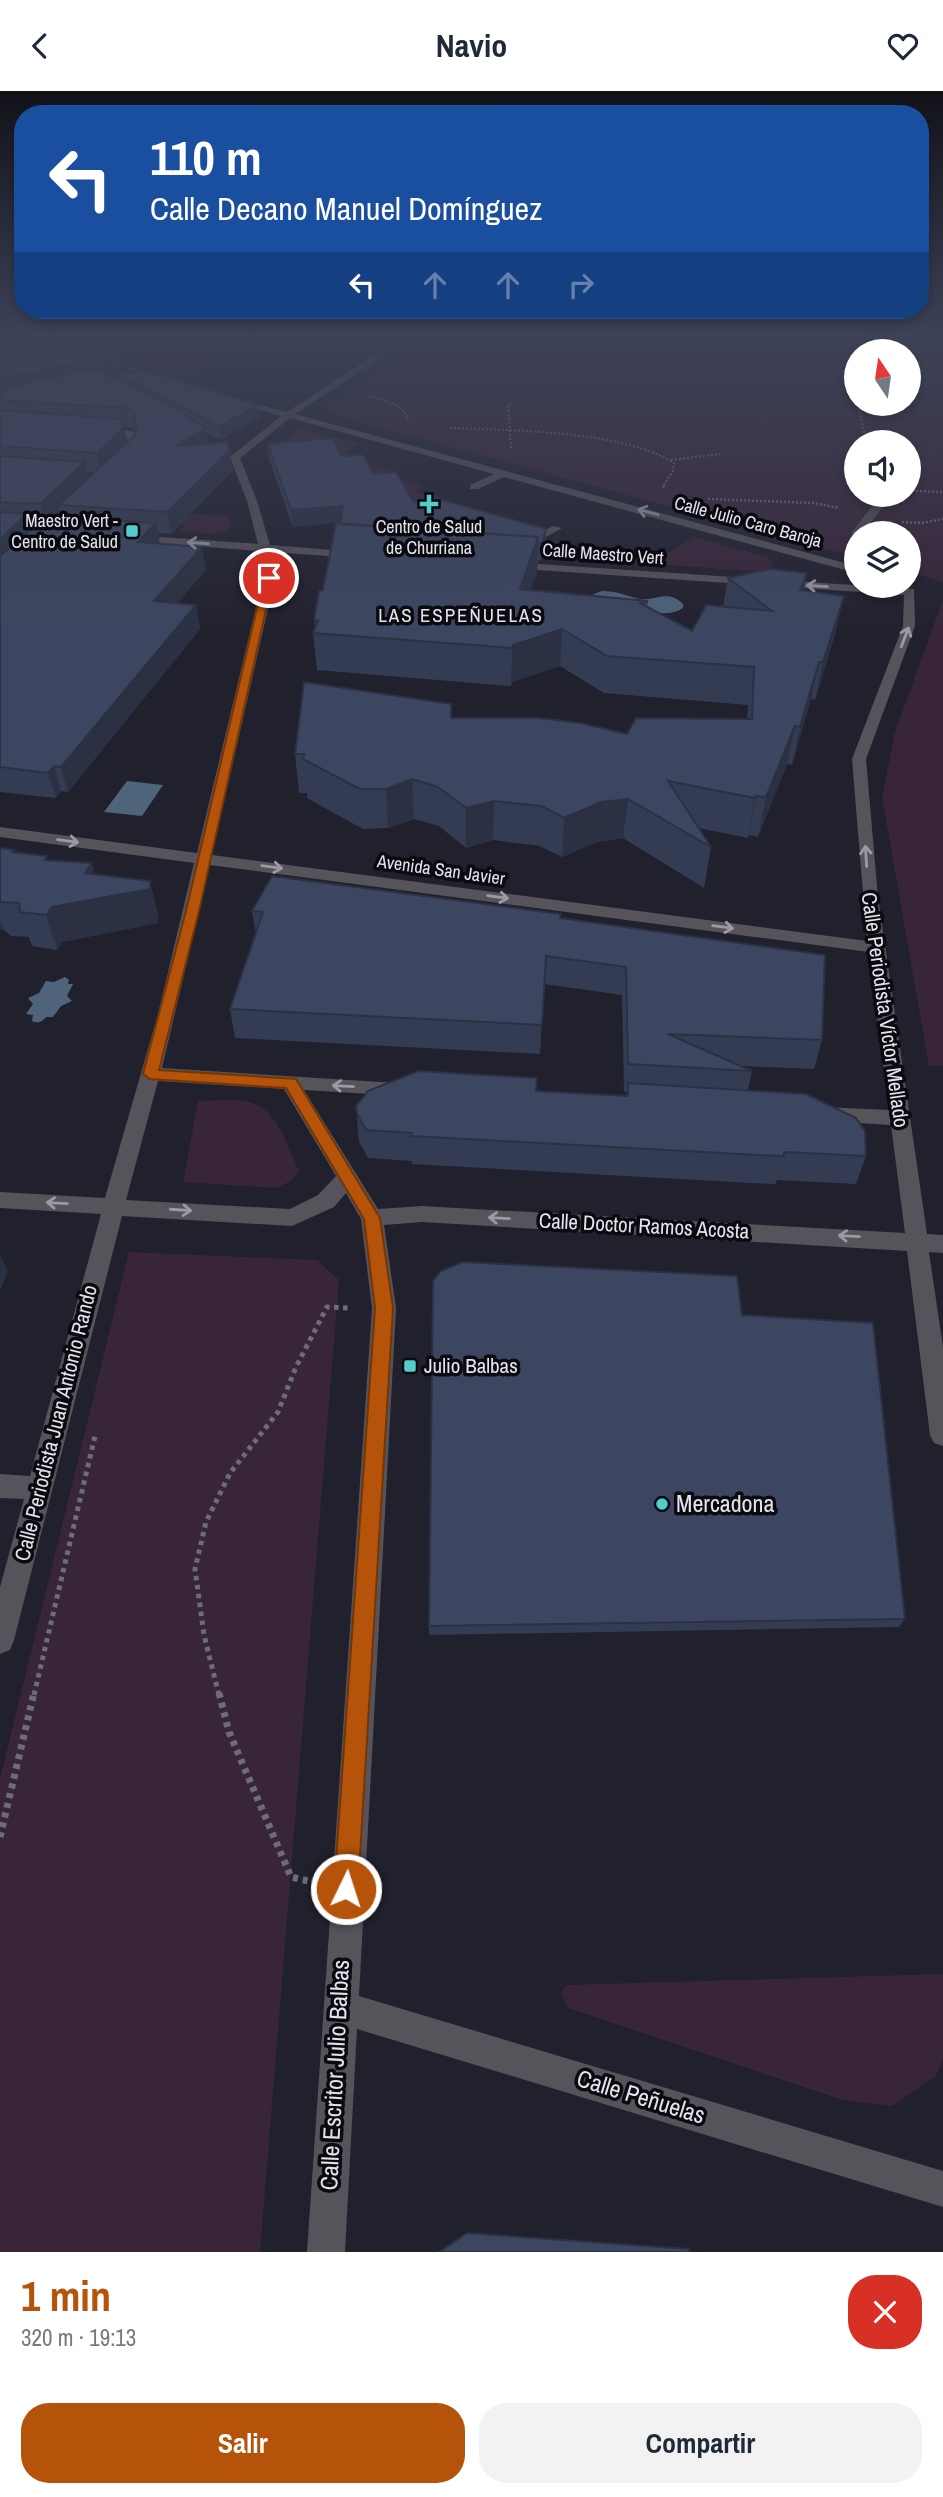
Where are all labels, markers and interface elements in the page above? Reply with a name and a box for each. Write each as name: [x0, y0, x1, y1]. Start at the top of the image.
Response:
text: Navio: [436, 24, 507, 67]
icon: back: [21, 27, 59, 65]
icon: heart: [884, 27, 922, 65]
text: 110 m: [150, 124, 262, 190]
icon: left: [35, 133, 126, 224]
text: Calle Decano Manuel Domínguez: [150, 187, 542, 230]
icon: left: [343, 266, 381, 304]
icon: ahead: [416, 266, 454, 304]
icon: ahead: [489, 266, 527, 304]
icon: right: [562, 266, 600, 304]
north arrow: [844, 339, 920, 417]
map controls: [844, 339, 921, 598]
button: sound: [844, 430, 921, 507]
street label: Calle Julio Caro Baroja: [672, 490, 825, 553]
marker: Centro de Salud de Churriana: [419, 494, 439, 514]
one-way arrow: [637, 505, 659, 518]
place label: Maestro Vert - Centro de Salud: [11, 508, 118, 554]
place label: Centro de Salud de Churriana: [376, 514, 482, 560]
button: layers: [844, 521, 921, 598]
marker: Maestro Vert - Centro de Salud: [124, 523, 140, 539]
one-way arrow: [187, 536, 210, 549]
street label: Calle Maestro Vert: [542, 537, 664, 570]
pin: [239, 548, 299, 608]
icon: arrive: [250, 559, 288, 597]
one-way arrow: [806, 579, 829, 592]
district label: LAS ESPEÑUELAS: [378, 602, 544, 628]
one-way arrow: [900, 627, 912, 648]
one-way arrow: [56, 834, 79, 847]
one-way arrow: [859, 845, 872, 867]
street label: Avenida San Javier: [375, 848, 507, 891]
one-way arrow: [260, 860, 283, 873]
one-way arrow: [486, 891, 509, 904]
street label: Calle Periodista Víctor Mellado: [855, 891, 916, 1129]
one-way arrow: [711, 921, 734, 934]
one-way arrow: [331, 1079, 354, 1092]
one-way arrow: [45, 1196, 68, 1209]
one-way arrow: [170, 1204, 192, 1217]
street label: Calle Doctor Ramos Acosta: [538, 1206, 750, 1246]
one-way arrow: [489, 1211, 511, 1224]
one-way arrow: [838, 1230, 861, 1243]
street label: Calle Periodista Juan Antonio Rando: [7, 1282, 104, 1564]
place label: Julio Balbas: [424, 1351, 518, 1380]
marker: Julio Balbas: [402, 1358, 418, 1374]
place label: Mercadona: [676, 1487, 775, 1519]
marker: Mercadona: [654, 1496, 670, 1512]
position arrow: [309, 1852, 383, 1926]
street label: Calle Escritor Julio Balbas: [312, 1959, 356, 2191]
street label: Calle Peñuelas: [573, 2061, 709, 2131]
text: 1 min: [21, 2268, 111, 2324]
button: close: [848, 2275, 922, 2349]
text: 320 m · 19:13: [21, 2322, 136, 2353]
button: Salir: [21, 2403, 465, 2483]
button: Compartir: [479, 2403, 922, 2483]

